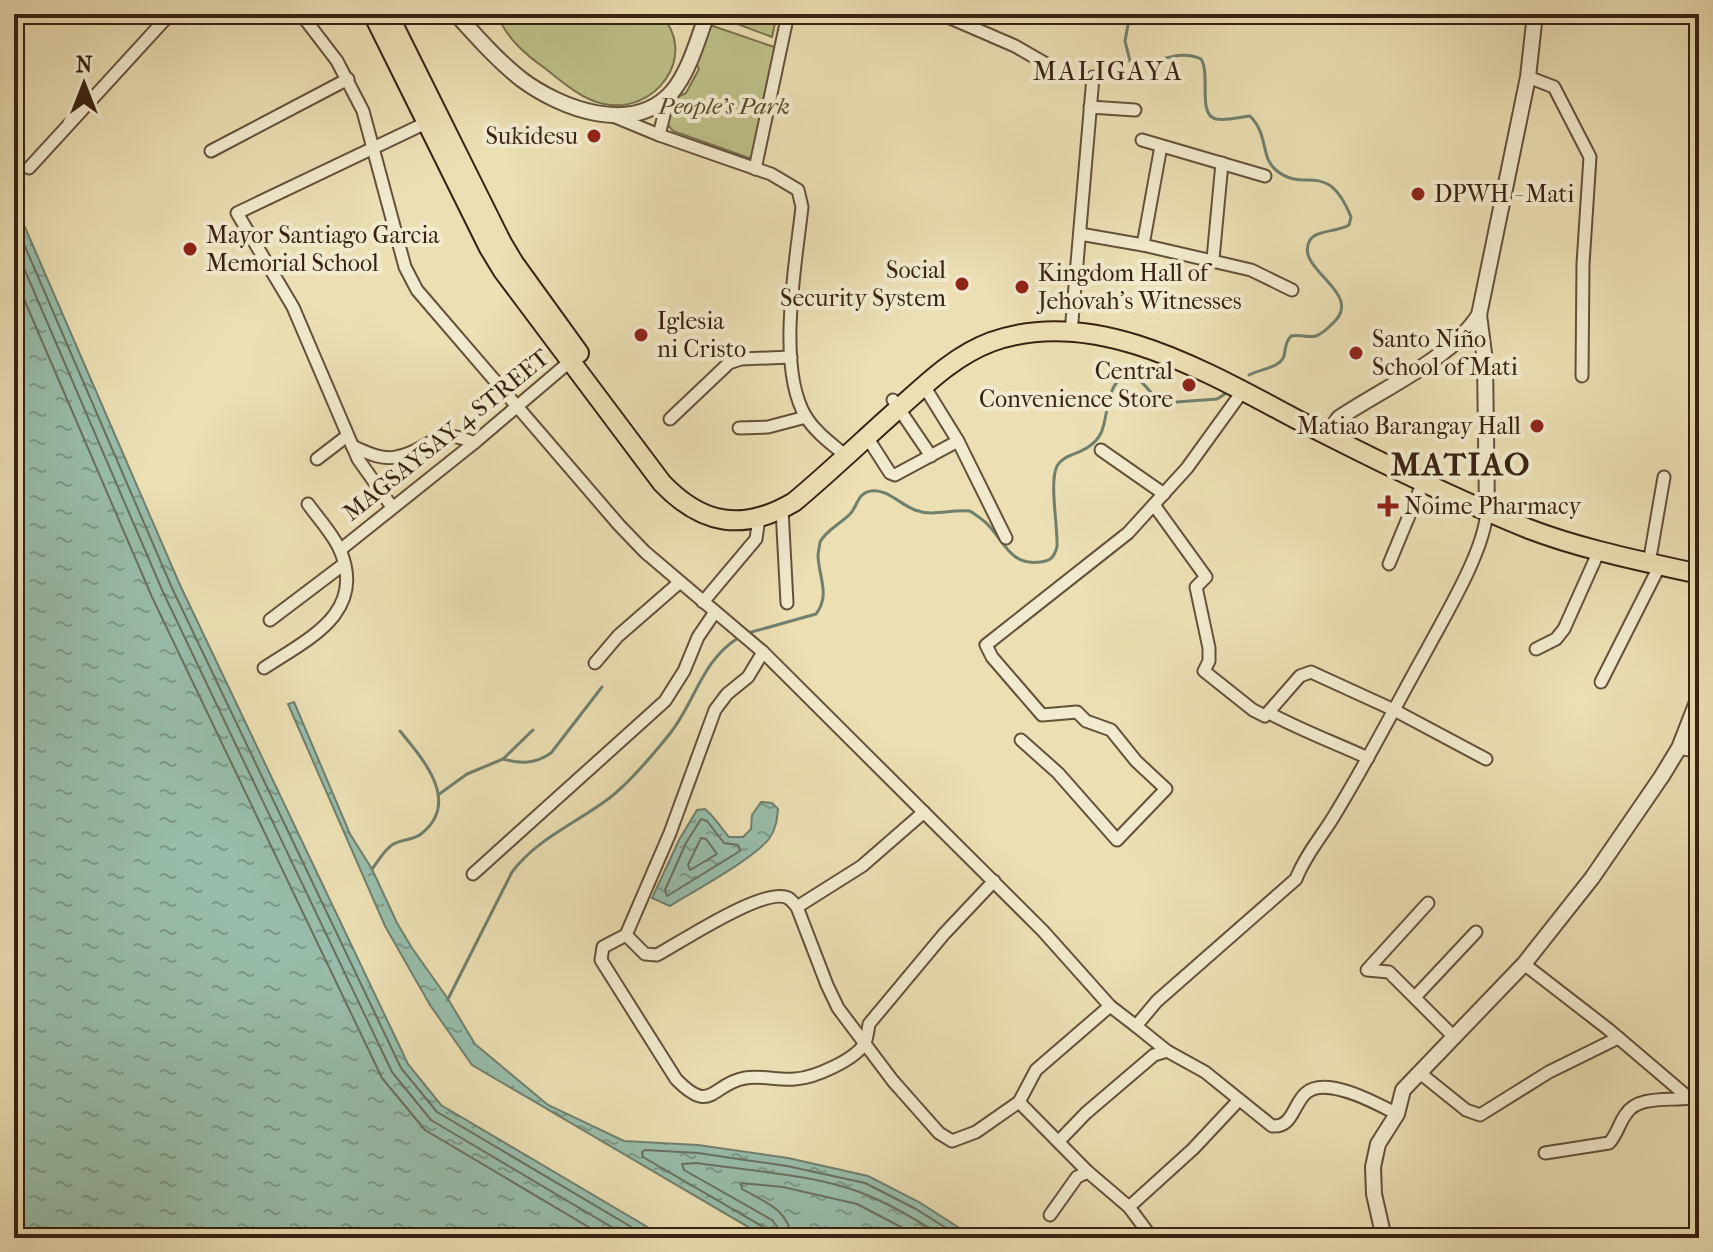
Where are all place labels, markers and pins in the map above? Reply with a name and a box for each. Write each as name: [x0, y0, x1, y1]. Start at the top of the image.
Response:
place label: Sukidesu: [485, 122, 578, 150]
marker: Sukidesu: [585, 127, 603, 145]
place label: DPWH - Mati: [1434, 180, 1574, 208]
marker: DPWH - Mati: [1409, 185, 1427, 203]
place label: Mayor Santiago Garcia Memorial School: [206, 221, 440, 277]
marker: Mayor Santiago Garcia Memorial School: [181, 240, 199, 258]
place label: Social Security System: [780, 256, 946, 312]
place label: Kingdom Hall of Jehovah's Witnesses: [1036, 259, 1242, 315]
marker: Social Security System: [953, 275, 971, 293]
marker: Kingdom Hall of Jehovah's Witnesses: [1013, 278, 1031, 296]
place label: Iglesia ni Cristo: [657, 307, 746, 363]
place label: Santo Niño School of Mati: [1372, 325, 1518, 381]
marker: Iglesia ni Cristo: [632, 326, 650, 344]
marker: Santo Niño School of Mati: [1347, 344, 1365, 362]
place label: Central Convenience Store: [979, 357, 1173, 413]
marker: Central Convenience Store: [1180, 376, 1198, 394]
place label: Matiao Barangay Hall: [1297, 412, 1521, 440]
marker: Matiao Barangay Hall: [1528, 417, 1546, 435]
place label: Noime Pharmacy: [1404, 492, 1583, 520]
marker: Noime Pharmacy: [1379, 497, 1397, 515]

